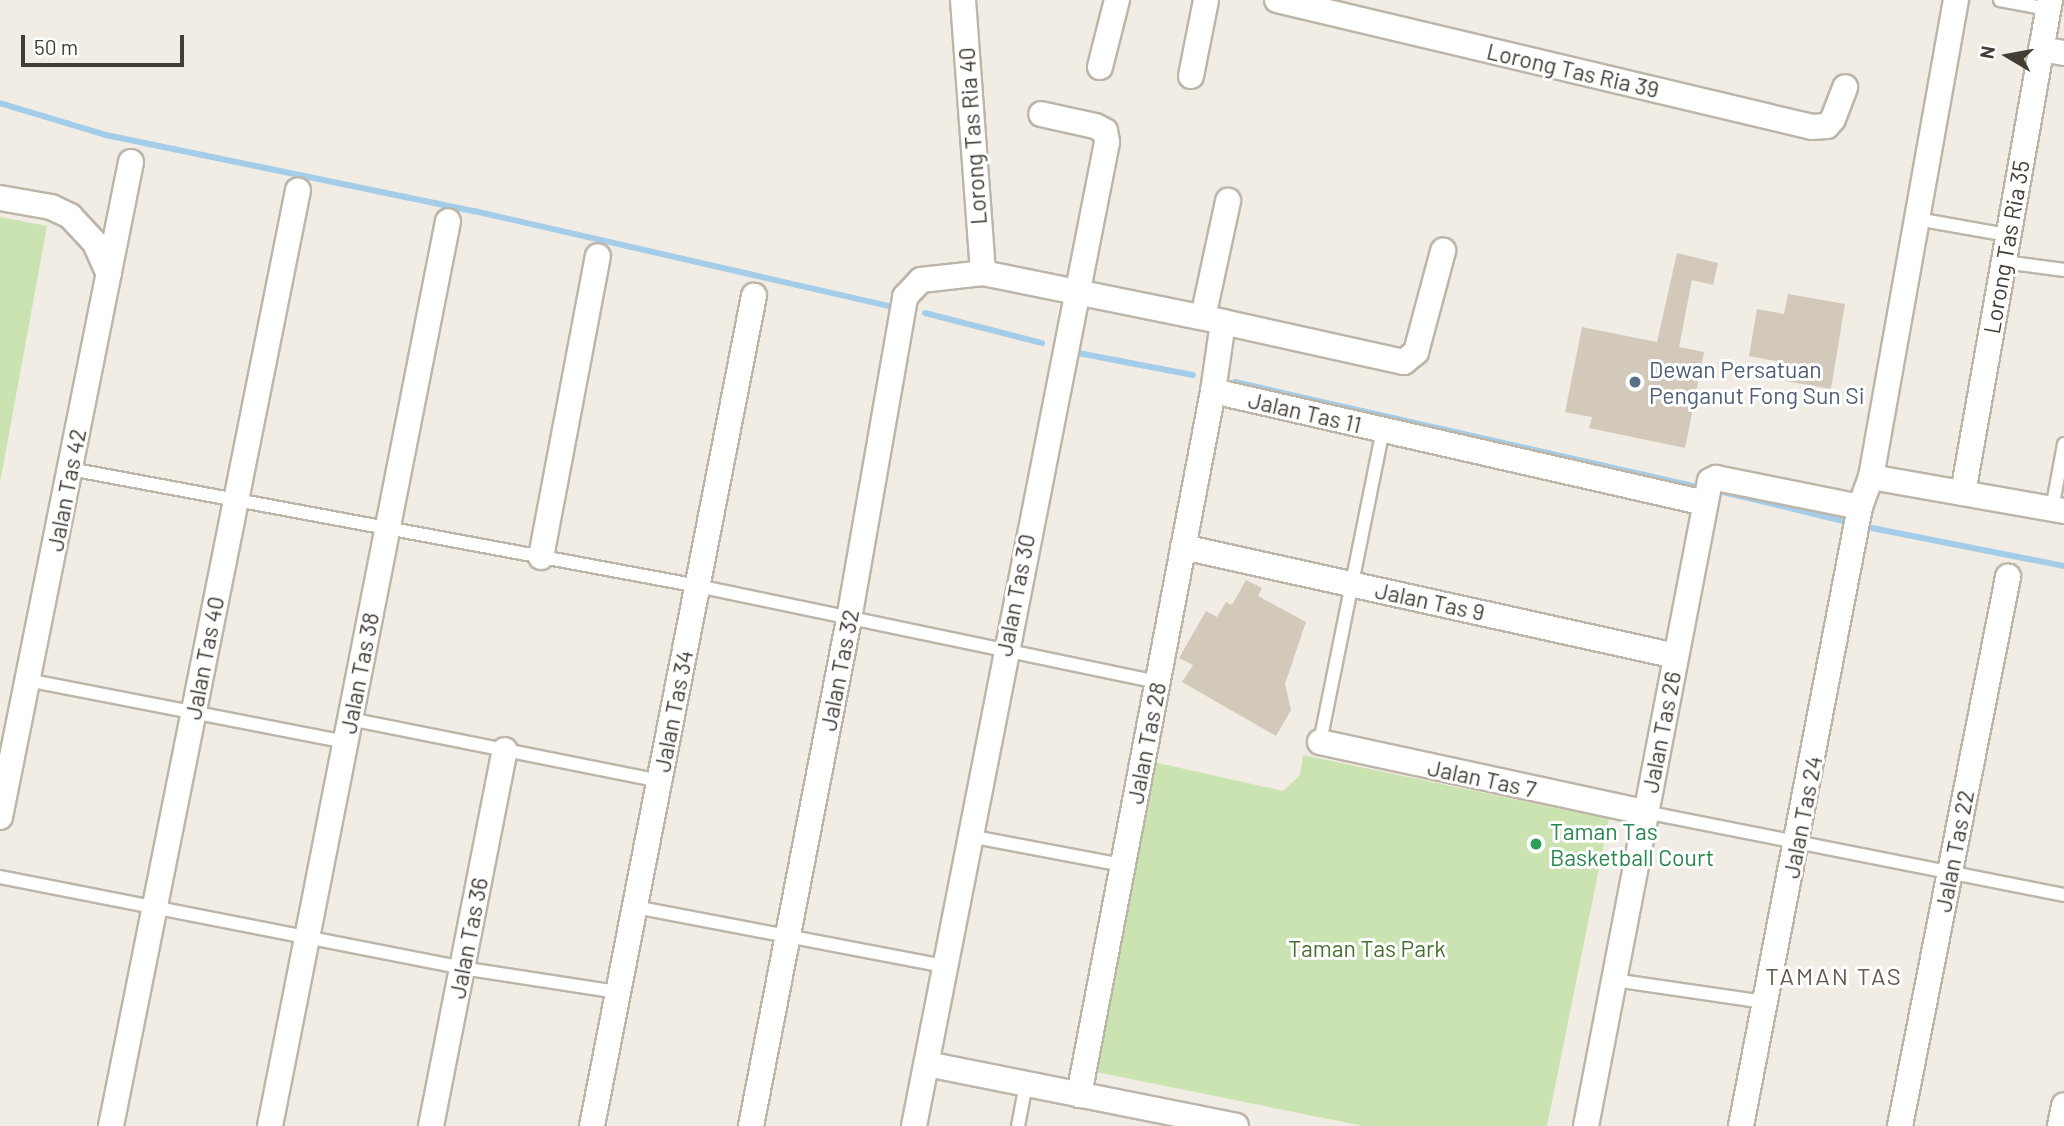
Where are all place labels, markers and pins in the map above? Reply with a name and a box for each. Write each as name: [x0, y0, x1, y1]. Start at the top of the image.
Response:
place label: Dewan Persatuan Penganut Fong Sun Si: [1649, 355, 1865, 409]
marker: Dewan Persatuan Penganut Fong Sun Si: [1627, 374, 1643, 390]
place label: Taman Tas Basketball Court: [1550, 817, 1714, 871]
marker: Taman Tas Basketball Court: [1528, 836, 1544, 852]

